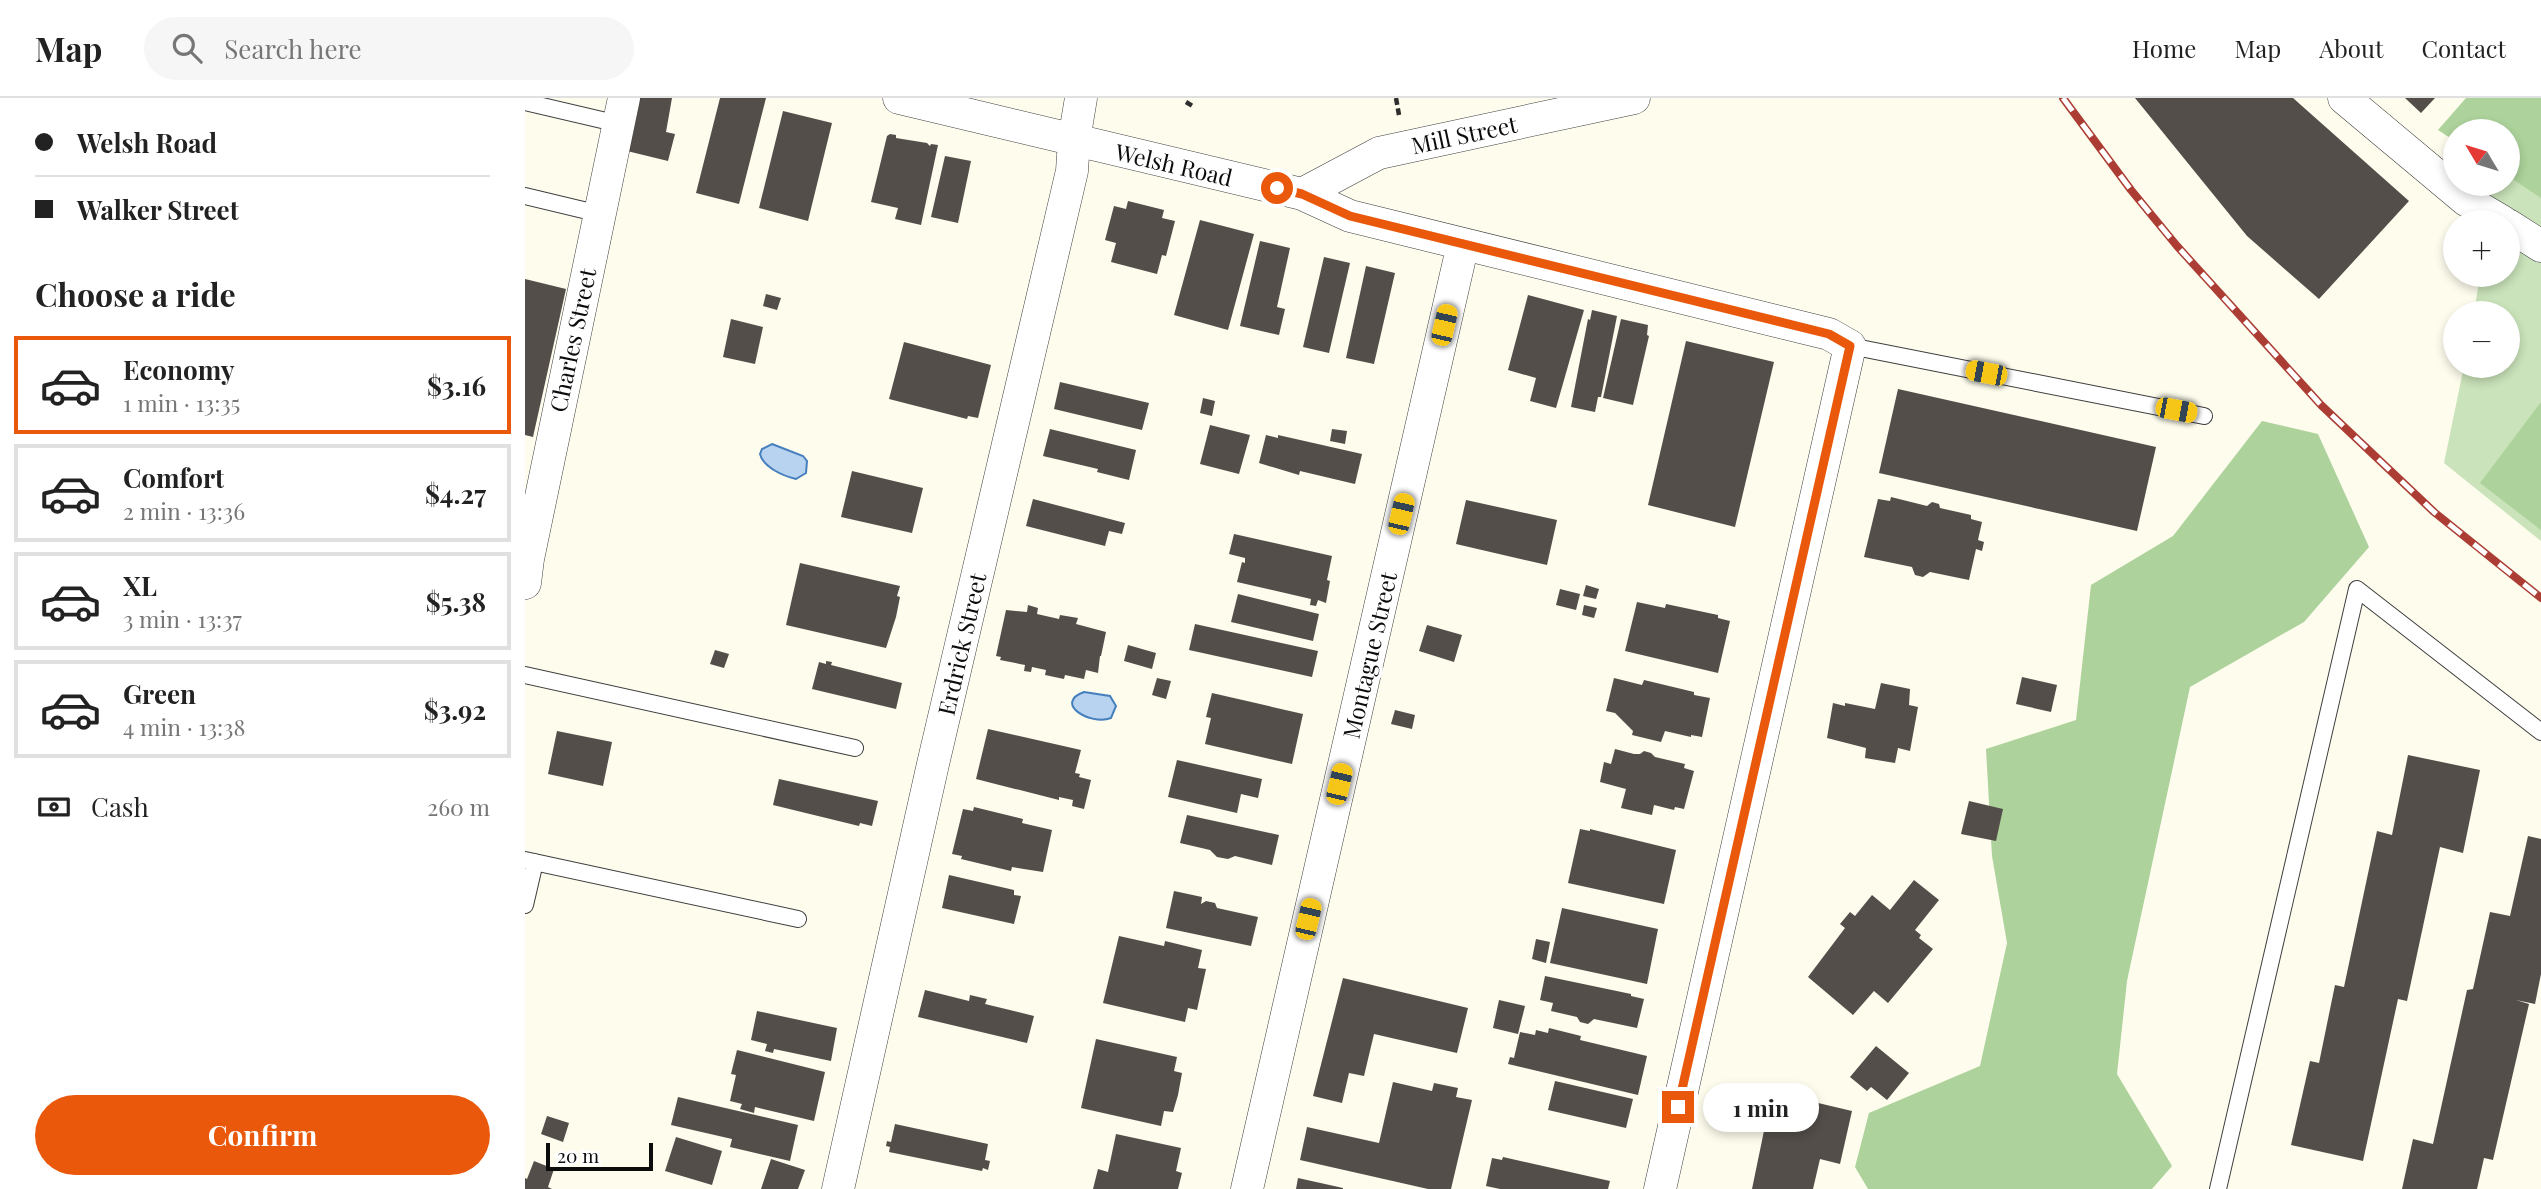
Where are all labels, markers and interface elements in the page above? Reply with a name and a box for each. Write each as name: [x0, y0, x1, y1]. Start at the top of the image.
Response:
search box: [144, 17, 634, 80]
text: Map: [35, 26, 102, 70]
icon: search: [168, 29, 206, 67]
text: Search here: [224, 31, 362, 66]
text: Home: [2132, 32, 2196, 64]
text: Map: [2234, 32, 2281, 64]
text: About: [2319, 32, 2383, 64]
text: Contact: [2421, 32, 2506, 64]
street label: Mill Street: [1408, 107, 1521, 160]
north arrow: [2443, 119, 2520, 196]
map controls: [2443, 119, 2520, 378]
text: Welsh Road: [77, 125, 217, 160]
street label: Welsh Road: [1111, 135, 1236, 193]
route start: [1261, 172, 1293, 204]
text: Walker Street: [77, 192, 239, 227]
button: +: [2443, 210, 2520, 287]
street label: Charles Street: [542, 264, 603, 415]
text: Choose a ride: [35, 272, 236, 315]
button: −: [2443, 301, 2520, 378]
car: [1430, 302, 1459, 348]
text: Economy: [123, 352, 234, 387]
icon: car: [39, 354, 102, 417]
car: [1964, 359, 2009, 387]
text: $3.16: [427, 368, 486, 403]
text: 1 min · 13:35: [123, 387, 240, 418]
car: [2154, 396, 2199, 424]
text: Comfort: [123, 460, 224, 495]
icon: car: [39, 462, 102, 525]
text: $4.27: [425, 476, 486, 511]
car: [1387, 491, 1416, 537]
text: 2 min · 13:36: [123, 495, 245, 526]
text: XL: [123, 568, 157, 603]
street label: Montague Street: [1335, 568, 1403, 741]
street label: Erdrick Street: [930, 569, 993, 718]
icon: car: [39, 570, 102, 633]
text: $5.38: [426, 584, 486, 619]
text: 3 min · 13:37: [123, 603, 242, 634]
text: Green: [123, 676, 196, 711]
icon: car: [39, 678, 102, 741]
text: $3.92: [424, 692, 486, 727]
text: 4 min · 13:38: [123, 711, 245, 742]
car: [1325, 761, 1354, 807]
icon: cash: [35, 788, 73, 826]
text: Cash: [91, 789, 149, 824]
text: 260 m: [427, 791, 490, 822]
car: [1294, 896, 1323, 942]
callout: 1 min: [1703, 1082, 1818, 1132]
route end: [1662, 1091, 1694, 1123]
text: 1 min: [1733, 1092, 1789, 1123]
button: Confirm: [35, 1095, 490, 1175]
scale bar: [546, 1140, 653, 1172]
text: 20 m: [557, 1142, 599, 1168]

